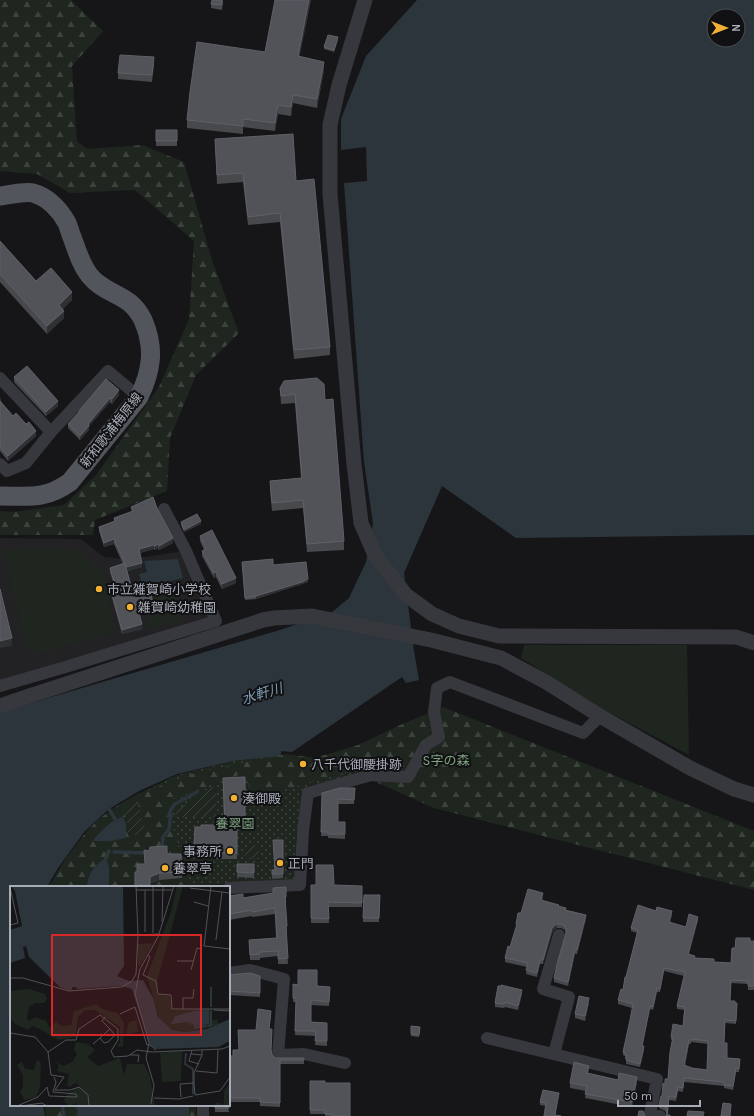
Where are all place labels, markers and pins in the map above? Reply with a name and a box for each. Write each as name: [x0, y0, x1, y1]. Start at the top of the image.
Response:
place label: 市立雑賀崎小学校: [107, 582, 211, 597]
marker: 市立雑賀崎小学校: [94, 584, 104, 594]
place label: 雑賀崎幼稚園: [138, 600, 216, 615]
marker: 雑賀崎幼稚園: [125, 602, 135, 612]
place label: 八千代御腰掛跡: [311, 757, 402, 772]
marker: 八千代御腰掛跡: [298, 759, 308, 769]
place label: 湊御殿: [242, 791, 281, 806]
marker: 湊御殿: [229, 793, 239, 803]
place label: 事務所: [183, 844, 222, 859]
marker: 事務所: [225, 846, 235, 856]
place label: 正門: [288, 856, 314, 871]
marker: 正門: [275, 858, 285, 868]
place label: 養翠亭: [173, 861, 212, 876]
marker: 養翠亭: [160, 863, 170, 873]

